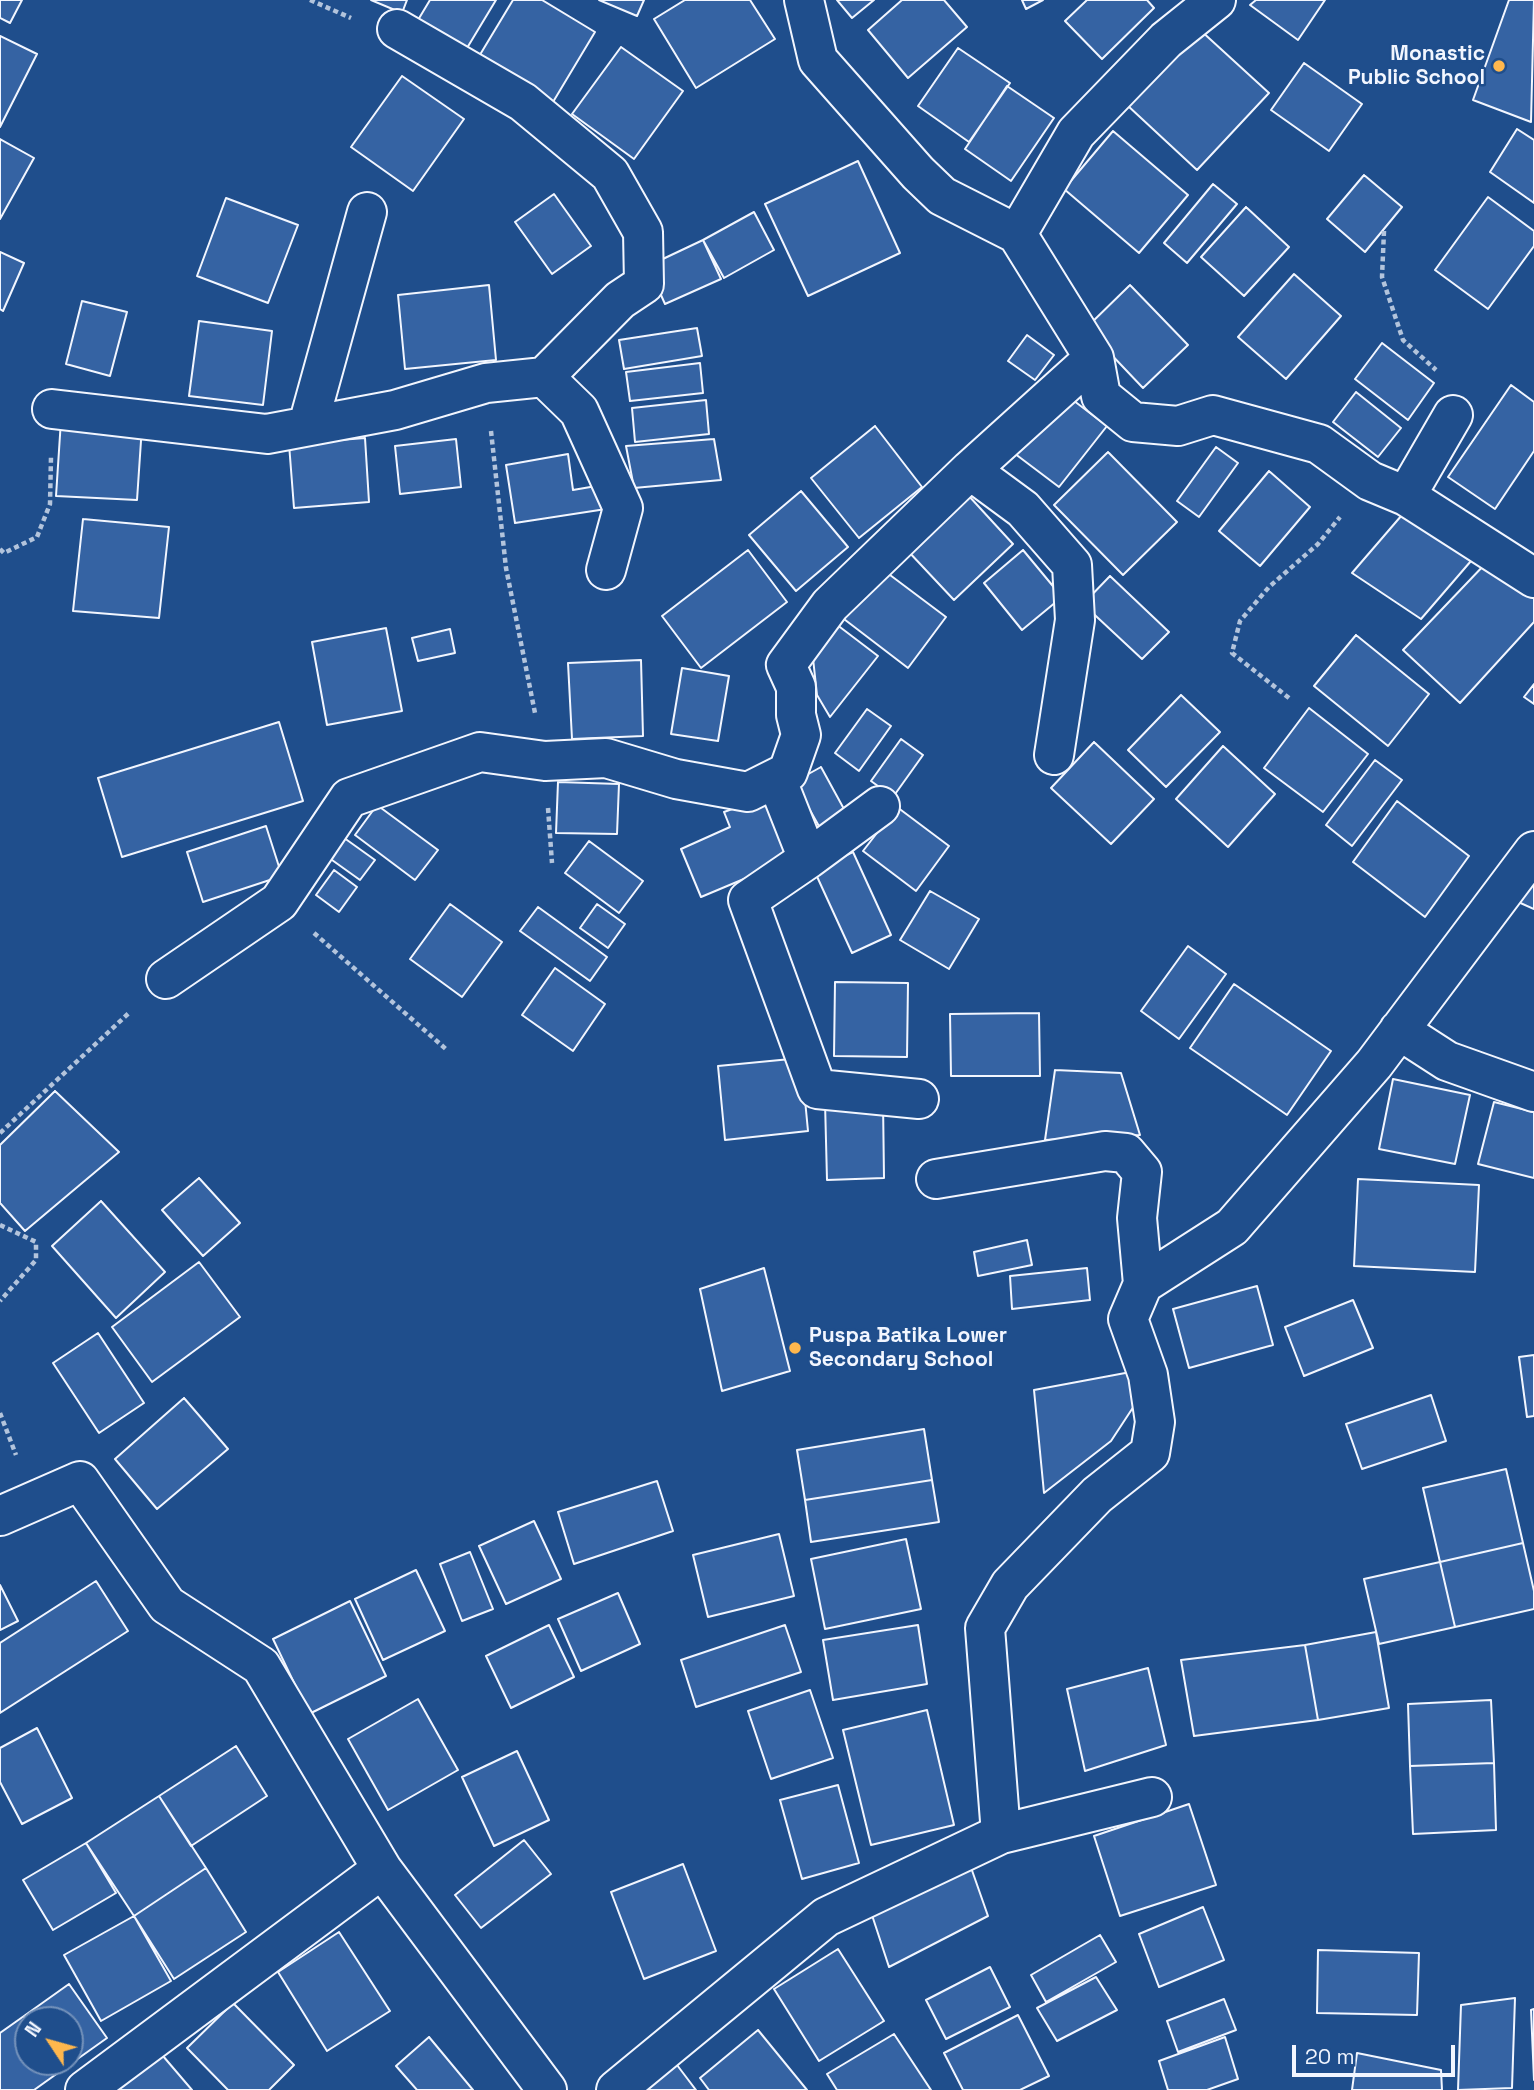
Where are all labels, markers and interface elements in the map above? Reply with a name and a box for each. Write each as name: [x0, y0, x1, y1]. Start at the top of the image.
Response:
place label: Monastic Public School: [1348, 41, 1485, 91]
marker: Monastic Public School: [1491, 58, 1507, 74]
place label: Puspa Batika Lower Secondary School: [809, 1323, 1007, 1373]
marker: Puspa Batika Lower Secondary School: [787, 1340, 803, 1356]
north arrow: [14, 2006, 84, 2076]
text: N: [19, 2017, 47, 2042]
scale bar: [1296, 2030, 1459, 2074]
text: 20 m: [1305, 2043, 1355, 2070]

